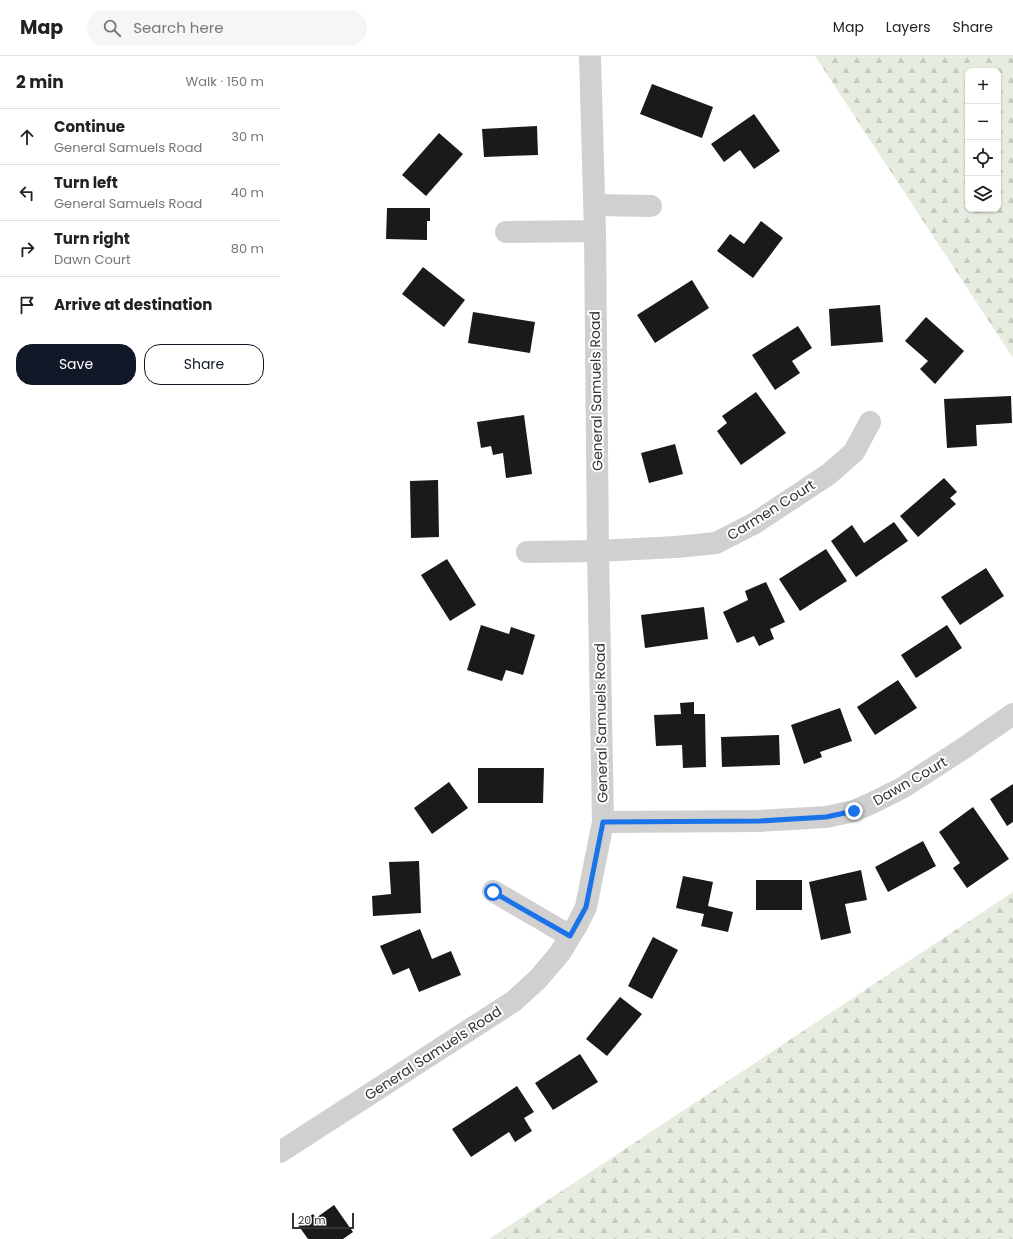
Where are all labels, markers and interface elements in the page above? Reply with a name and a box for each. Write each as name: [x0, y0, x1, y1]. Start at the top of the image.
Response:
search box: [87, 10, 367, 46]
text: Map: [20, 14, 63, 41]
icon: search: [101, 17, 123, 39]
text: Search here: [133, 17, 224, 38]
text: Map: [833, 17, 864, 37]
text: Layers: [886, 17, 930, 37]
text: Share: [952, 17, 993, 37]
map controls: [965, 68, 1001, 212]
button: +: [965, 68, 1001, 104]
text: 2 min: [16, 70, 64, 94]
text: Walk · 150 m: [186, 72, 264, 91]
button: −: [965, 104, 1001, 140]
text: Continue: [54, 116, 125, 137]
icon: ahead: [16, 126, 38, 148]
text: 30 m: [231, 127, 264, 146]
text: General Samuels Road: [54, 138, 202, 157]
button: locate: [965, 140, 1001, 176]
text: Turn left: [54, 172, 118, 193]
button: layers: [965, 176, 1001, 212]
icon: left: [16, 182, 38, 204]
text: 40 m: [231, 183, 264, 202]
text: General Samuels Road: [54, 194, 202, 213]
text: Turn right: [54, 228, 130, 249]
icon: right: [16, 238, 38, 260]
text: 80 m: [231, 239, 264, 258]
text: Dawn Court: [54, 250, 131, 269]
icon: arrive: [16, 294, 38, 316]
text: Arrive at destination: [54, 294, 212, 315]
street label: General Samuels Road: [585, 311, 607, 471]
button: Save: [16, 344, 136, 385]
button: Share: [144, 344, 264, 385]
street label: Carmen Court: [723, 475, 819, 545]
street label: General Samuels Road: [590, 643, 612, 803]
street label: Dawn Court: [869, 752, 951, 810]
route end: [845, 802, 863, 820]
route start: [484, 883, 502, 901]
street label: General Samuels Road: [361, 1001, 505, 1105]
scale bar: [292, 1211, 354, 1230]
text: 20 m: [298, 1212, 326, 1228]

